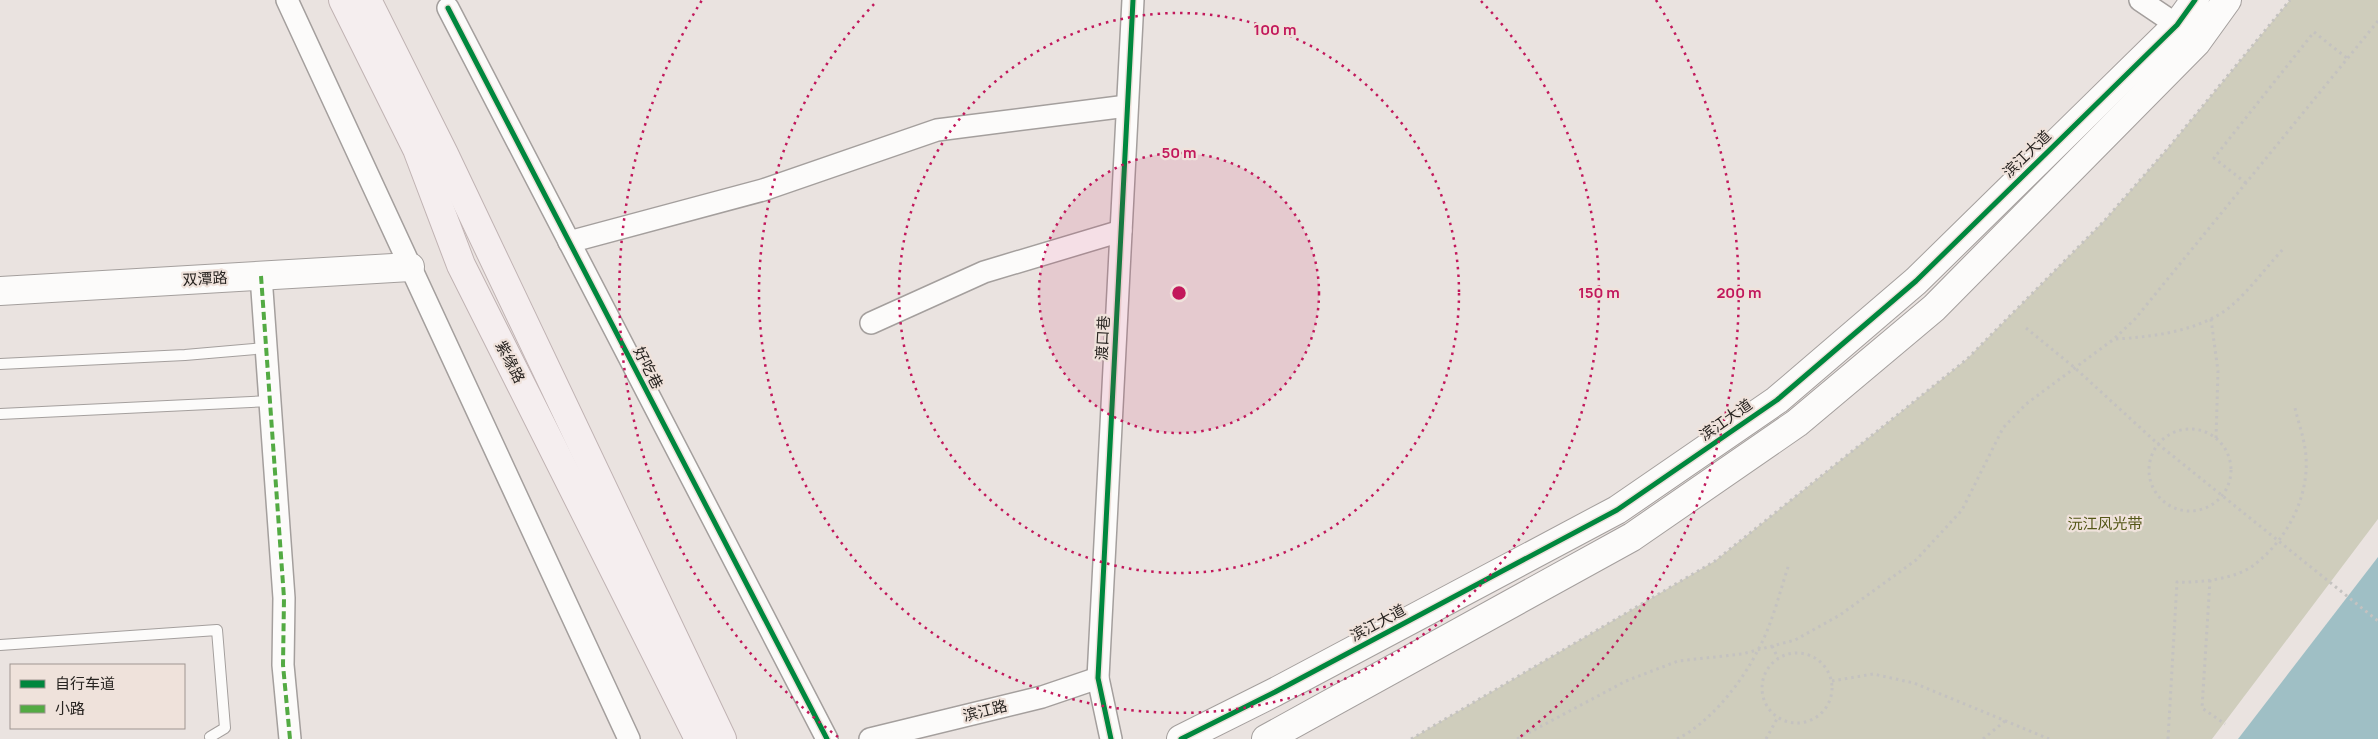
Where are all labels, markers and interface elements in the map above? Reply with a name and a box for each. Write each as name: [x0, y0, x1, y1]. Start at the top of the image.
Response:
text: 100 m: [1254, 19, 1296, 40]
street label: 滨江大道: [1998, 125, 2056, 182]
text: 50 m: [1161, 142, 1197, 163]
street label: 双潭路: [182, 267, 228, 290]
text: 150 m: [1578, 282, 1620, 303]
text: 200 m: [1716, 282, 1762, 303]
centre of rings: [1170, 284, 1188, 302]
street label: 渡口巷: [1091, 315, 1114, 361]
street label: 紫缘路: [491, 337, 530, 387]
street label: 好吃巷: [629, 343, 668, 393]
street label: 滨江大道: [1695, 394, 1756, 445]
park label: 沅江风光带: [2067, 513, 2143, 534]
street label: 滨江大道: [1346, 599, 1409, 646]
legend: [10, 664, 185, 729]
text: 自行车道: [55, 673, 115, 694]
street label: 滨江路: [960, 695, 1009, 726]
text: 小路: [55, 698, 85, 719]

